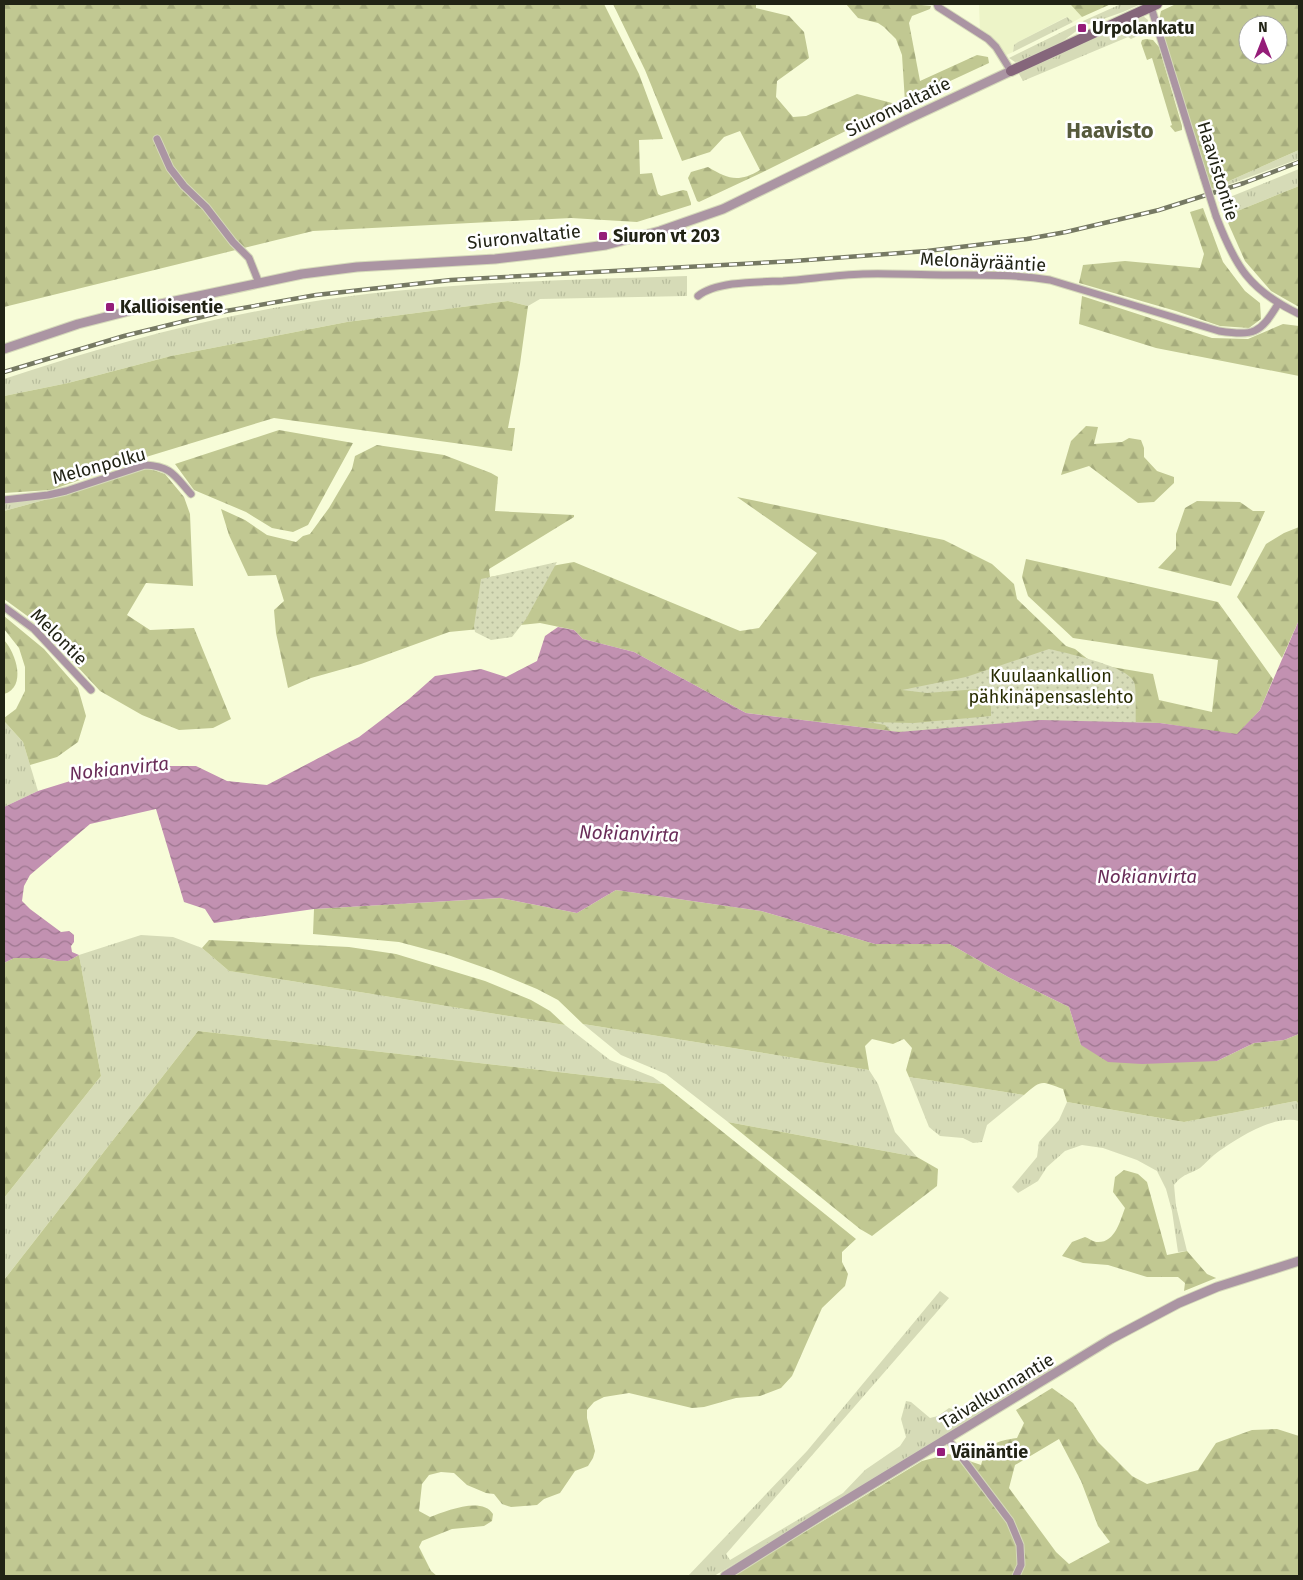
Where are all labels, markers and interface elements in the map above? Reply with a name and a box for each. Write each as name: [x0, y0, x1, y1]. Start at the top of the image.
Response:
north arrow: [1238, 15, 1288, 65]
place label: Urpolankatu: [1092, 17, 1194, 39]
text: N: [1258, 19, 1268, 36]
marker: Urpolankatu: [1076, 22, 1088, 34]
street label: Siuronvaltatie: [842, 72, 954, 142]
district label: Haavisto: [1066, 117, 1154, 144]
street label: Haavistontie: [1192, 119, 1244, 223]
street label: Siuronvaltatie: [466, 220, 582, 254]
place label: Siuron vt 203: [613, 225, 720, 247]
marker: Siuron vt 203: [597, 230, 609, 242]
street label: Melonäyrääntie: [919, 248, 1047, 276]
place label: Kallioisentie: [120, 296, 223, 318]
marker: Kallioisentie: [104, 301, 116, 313]
street label: Melonpolku: [50, 443, 148, 489]
street label: Melontie: [26, 604, 92, 670]
park label: Kuulaankallion pähkinäpensaslehto: [968, 665, 1134, 708]
water label: Nokianvirta: [68, 752, 170, 785]
water label: Nokianvirta: [579, 820, 679, 847]
water label: Nokianvirta: [1097, 865, 1197, 888]
street label: Taivalkunnantie: [936, 1348, 1058, 1434]
place label: Väinäntie: [950, 1441, 1028, 1463]
marker: Väinäntie: [935, 1446, 947, 1458]

